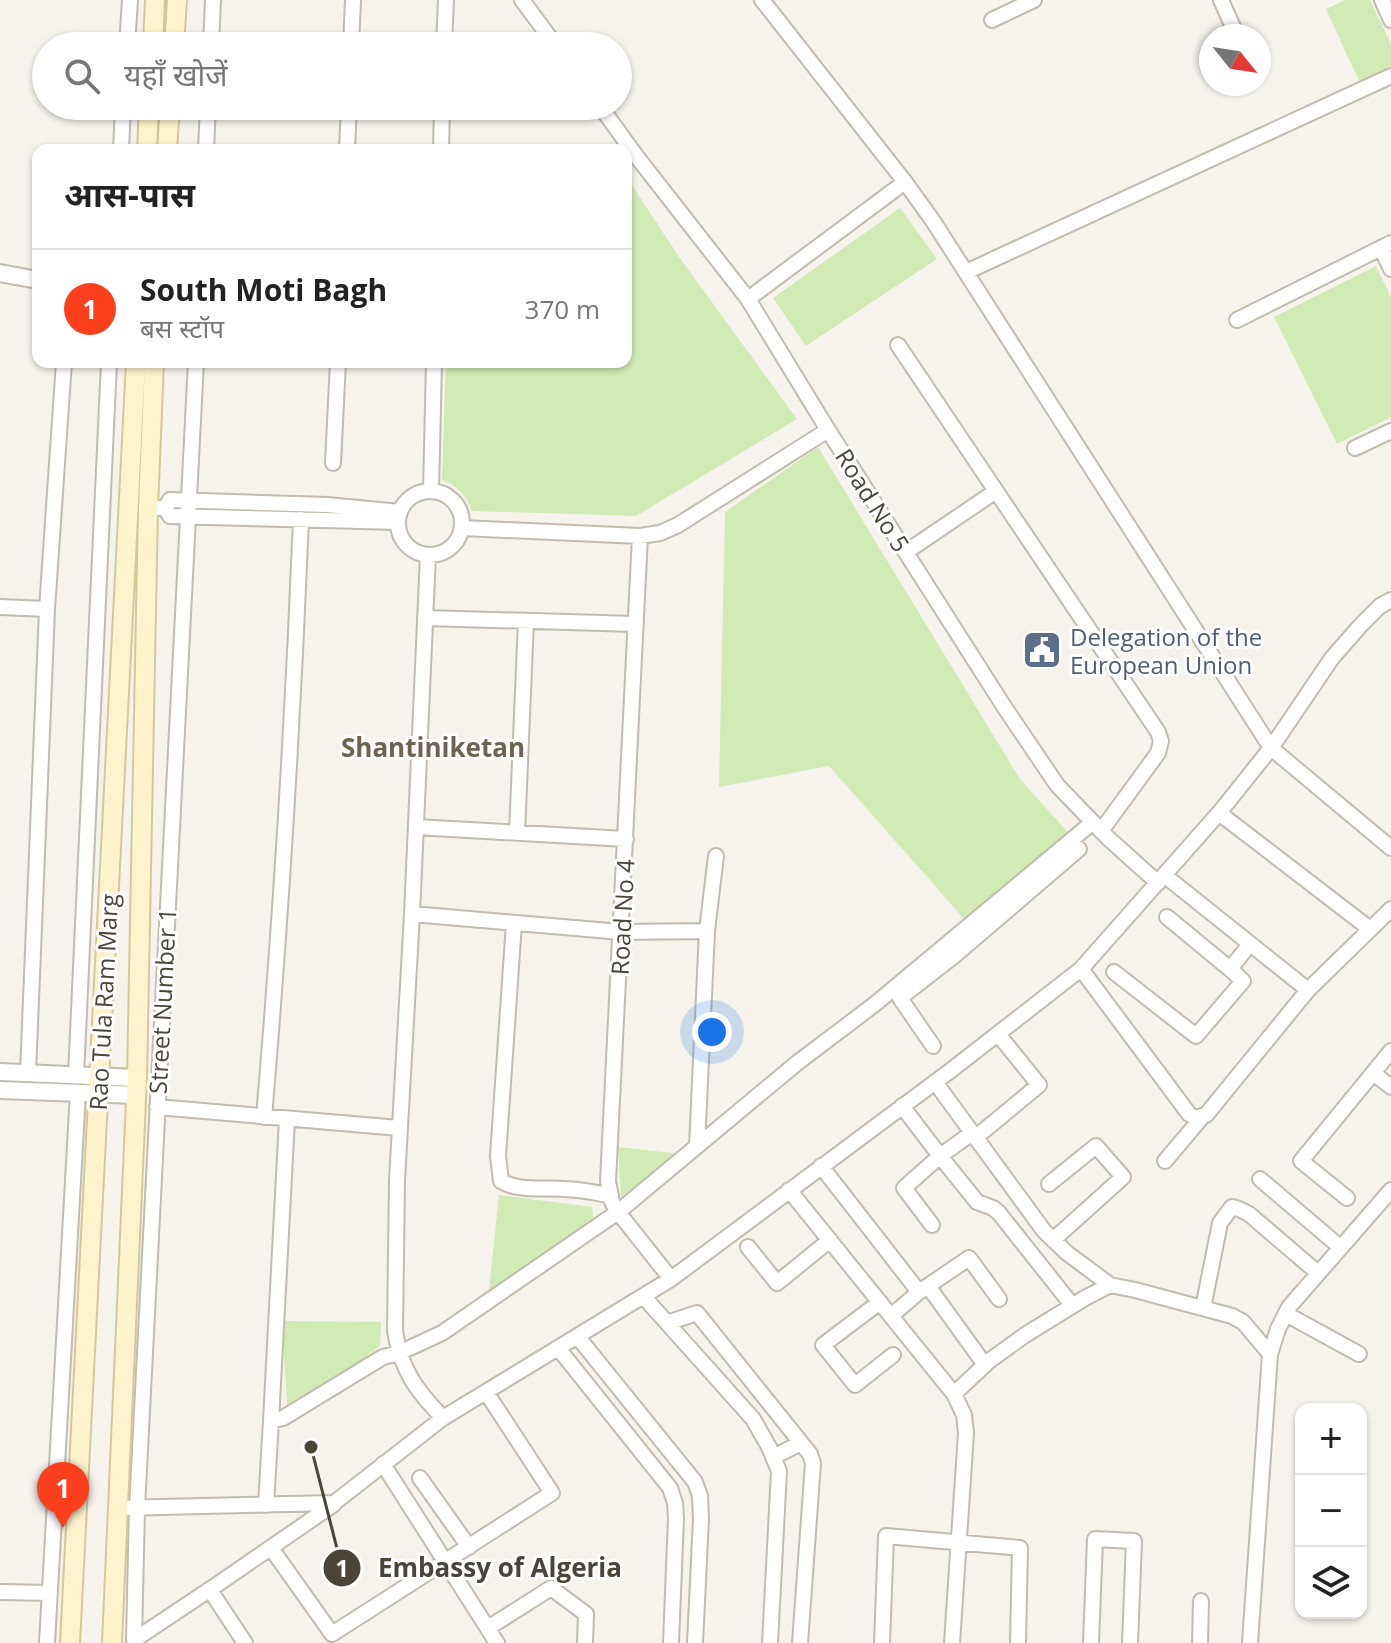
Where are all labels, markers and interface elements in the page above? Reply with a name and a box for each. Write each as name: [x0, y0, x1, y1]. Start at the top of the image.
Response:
north arrow: [1199, 24, 1271, 96]
search box: [32, 32, 632, 120]
icon: search: [60, 54, 104, 98]
text: यहाँ खोजें: [124, 54, 227, 95]
text: आस-पास: [64, 171, 195, 217]
text: South Moti Bagh: [140, 269, 387, 310]
text: 1: [83, 291, 97, 327]
text: 370 m: [525, 291, 600, 327]
text: बस स्टॉप: [140, 310, 224, 346]
street label: Road No 5: [828, 442, 918, 558]
place label: Delegation of the European Union: [1070, 620, 1262, 681]
public building icon: Delegation of the European Union: [1021, 629, 1063, 671]
district label: Shantiniketan: [341, 729, 525, 765]
street label: Road No 4: [602, 858, 642, 976]
street label: Rao Tula Ram Marg: [81, 893, 125, 1111]
street label: Street Number 1: [141, 907, 183, 1095]
your location: [692, 1012, 732, 1052]
map controls: [1295, 1403, 1367, 1619]
button: +: [1295, 1403, 1367, 1475]
pin: 1: [37, 1462, 89, 1528]
button: −: [1295, 1475, 1367, 1547]
callout: Embassy of Algeria: [322, 1543, 638, 1593]
button: layers: [1295, 1547, 1367, 1619]
text: Embassy of Algeria: [378, 1549, 622, 1585]
text: 1: [335, 1551, 349, 1584]

